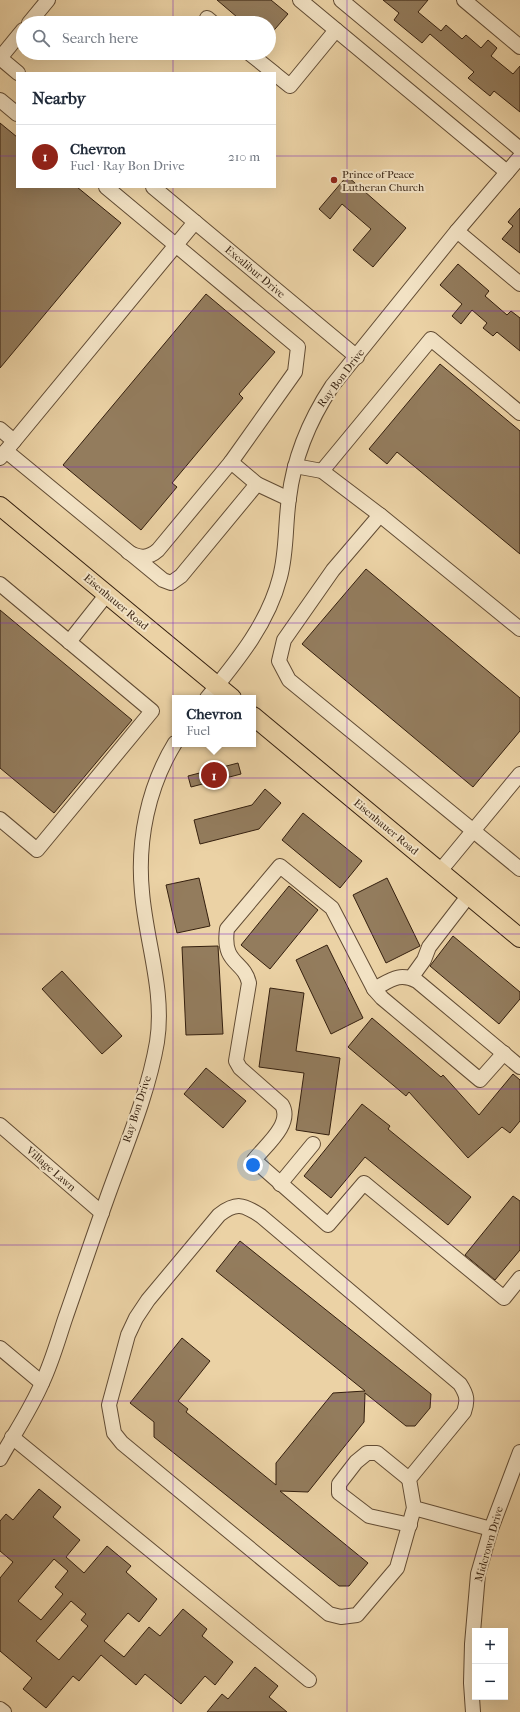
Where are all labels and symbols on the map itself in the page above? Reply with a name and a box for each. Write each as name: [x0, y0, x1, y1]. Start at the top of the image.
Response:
place label: Prince of Peace Lutheran Church: [342, 168, 425, 194]
marker: Prince of Peace Lutheran Church: [329, 175, 339, 185]
street label: Excalibur Drive: [222, 243, 288, 301]
street label: Ray Bon Drive: [315, 346, 367, 410]
street label: Eisenhauer Road: [81, 571, 152, 633]
pin: 1: [201, 760, 227, 790]
street label: Eisenhauer Road: [351, 796, 422, 858]
street label: Ray Bon Drive: [120, 1073, 154, 1144]
street label: Village Lawn: [23, 1143, 79, 1194]
your location: [243, 1155, 263, 1175]
street label: Midcrown Drive: [472, 1504, 506, 1583]

